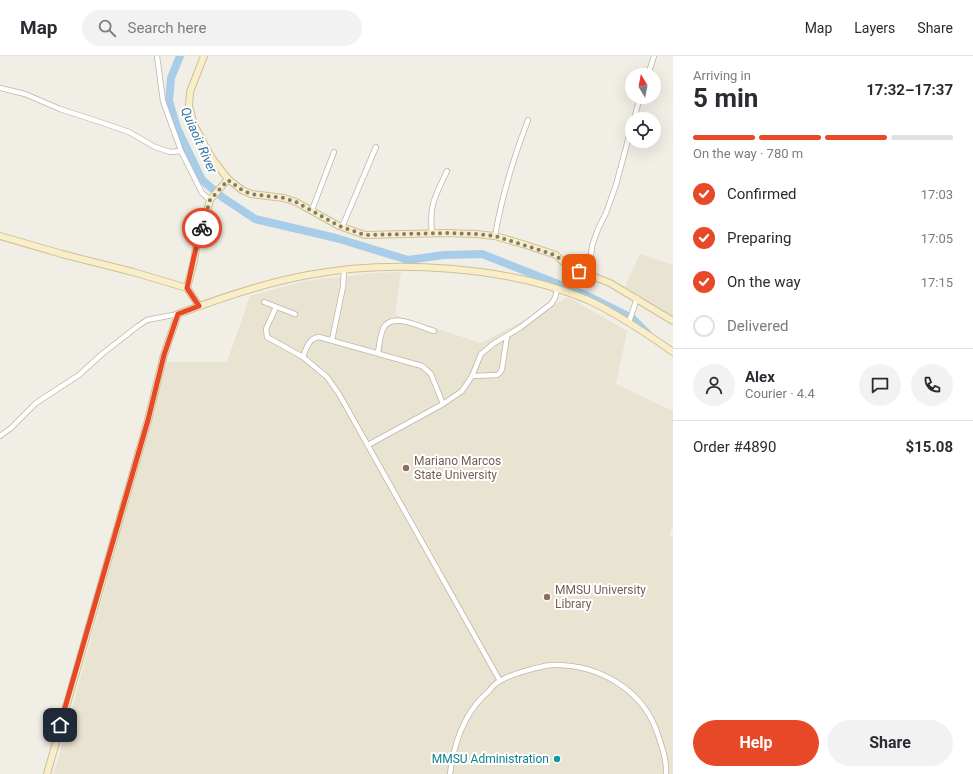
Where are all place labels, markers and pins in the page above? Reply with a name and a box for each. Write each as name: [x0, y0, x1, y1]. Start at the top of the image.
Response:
pin: [562, 254, 596, 288]
place label: Mariano Marcos State University: [414, 454, 501, 482]
marker: Mariano Marcos State University: [401, 463, 411, 473]
place label: MMSU University Library: [555, 583, 646, 611]
marker: MMSU University Library: [542, 592, 552, 602]
pin: [43, 708, 77, 742]
place label: MMSU Administration: [432, 752, 549, 766]
marker: MMSU Administration: [552, 754, 562, 764]

